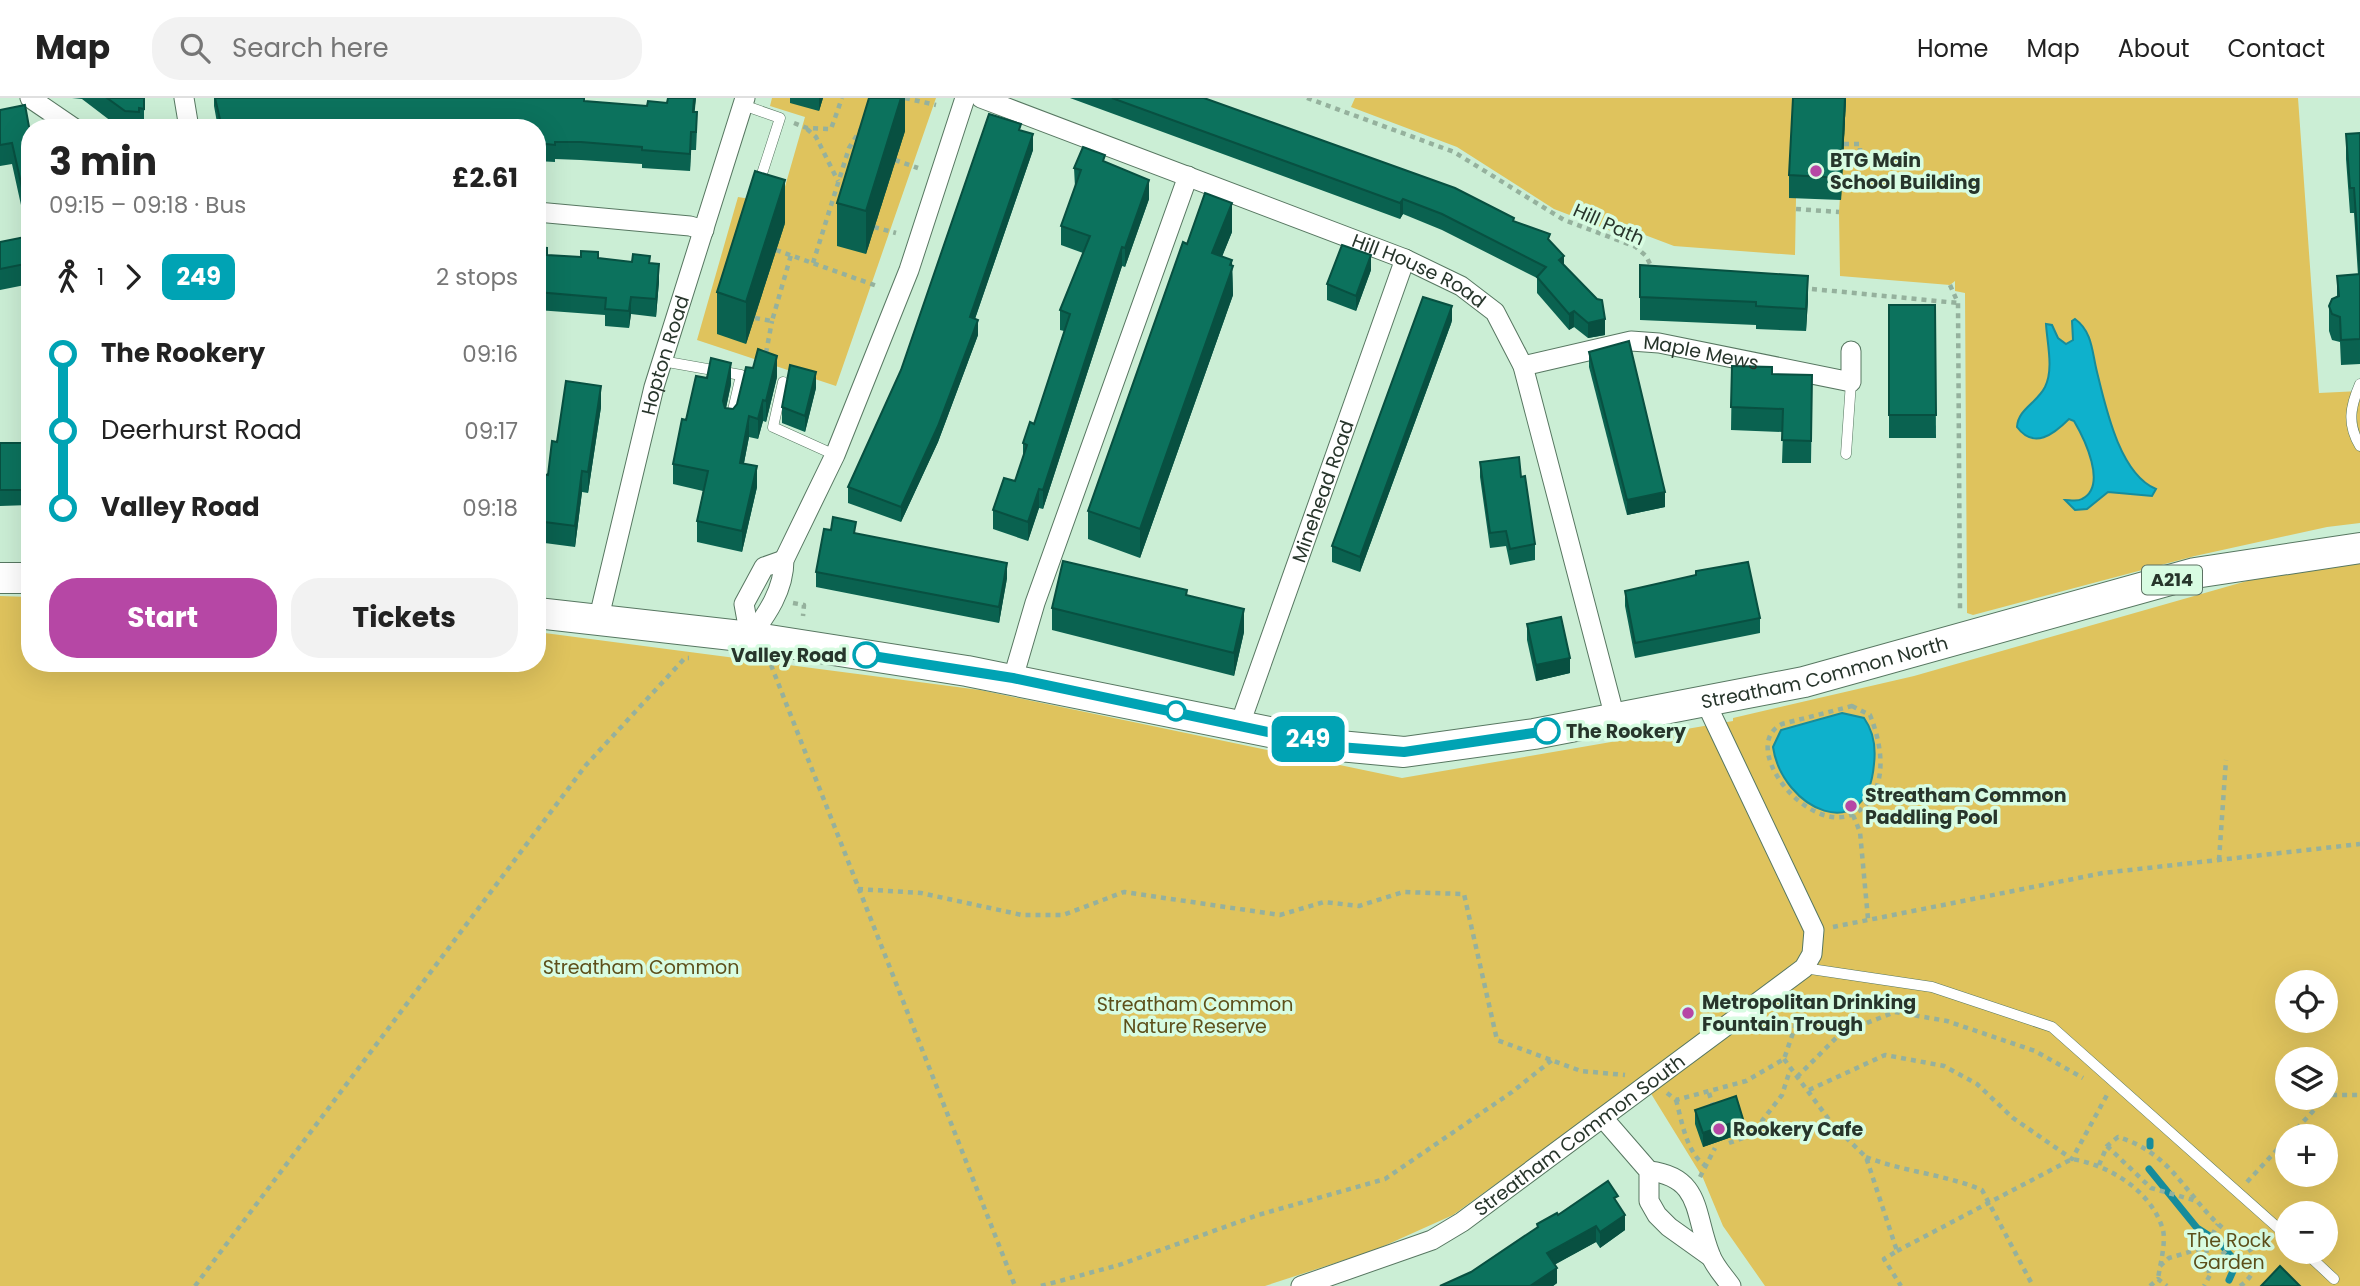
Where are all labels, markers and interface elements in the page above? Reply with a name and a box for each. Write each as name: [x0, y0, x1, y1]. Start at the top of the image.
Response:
search box: [152, 17, 642, 80]
text: Map: [35, 24, 110, 71]
icon: search: [176, 29, 214, 67]
text: Search here: [232, 30, 389, 66]
text: Home: [1917, 32, 1989, 65]
text: Map: [2027, 32, 2080, 65]
text: About: [2118, 32, 2189, 65]
text: Contact: [2227, 32, 2325, 65]
text: 3 min: [49, 135, 157, 188]
place label: BTG Main School Building: [1830, 147, 1981, 196]
text: £2.61: [452, 160, 518, 196]
marker: BTG Main School Building: [1808, 163, 1824, 179]
text: 09:15 – 09:18 · Bus: [49, 189, 246, 221]
street label: Hill Path: [1569, 197, 1649, 252]
street label: Hill House Road: [1348, 227, 1491, 314]
icon: walk: [49, 258, 87, 296]
icon: forward: [114, 258, 152, 296]
text: 249: [176, 260, 221, 293]
text: 1: [97, 261, 104, 293]
text: 2 stops: [436, 261, 518, 293]
street label: Hopton Road: [635, 292, 696, 418]
street label: Maple Mews: [1642, 329, 1761, 377]
text: The Rookery: [101, 335, 265, 371]
text: 09:16: [462, 338, 518, 370]
text: Deerhurst Road: [101, 412, 302, 448]
text: 09:17: [464, 415, 518, 447]
street label: Minehead Road: [1285, 417, 1361, 566]
text: Valley Road: [101, 489, 260, 525]
text: 09:18: [462, 492, 518, 524]
road number: A214: [2142, 566, 2202, 594]
button: Start: [49, 578, 277, 658]
button: Tickets: [291, 578, 518, 658]
street label: Streatham Common North: [1699, 630, 1951, 716]
place label: Valley Road: [731, 642, 847, 669]
marker: Valley Road: [853, 642, 879, 668]
unlabelled marker: [1166, 701, 1186, 721]
line badge: 249: [1268, 716, 1348, 762]
marker: The Rookery: [1534, 718, 1560, 744]
place label: The Rookery: [1566, 718, 1687, 745]
text: 249: [1286, 722, 1330, 755]
place label: Streatham Common Paddling Pool: [1865, 782, 2066, 831]
marker: Streatham Common Paddling Pool: [1843, 798, 1859, 814]
park label: Streatham Common: [543, 954, 739, 981]
map controls: [2275, 970, 2338, 1264]
button: locate: [2275, 970, 2338, 1033]
place label: Metropolitan Drinking Fountain Trough: [1702, 989, 1916, 1038]
park label: Streatham Common Nature Reserve: [1097, 991, 1293, 1040]
marker: Metropolitan Drinking Fountain Trough: [1680, 1005, 1696, 1021]
button: layers: [2275, 1047, 2338, 1110]
street label: Streatham Common South: [1469, 1048, 1691, 1223]
place label: Rookery Cafe: [1733, 1116, 1863, 1143]
marker: Rookery Cafe: [1711, 1121, 1727, 1137]
button: +: [2275, 1124, 2338, 1187]
button: −: [2275, 1201, 2338, 1264]
park label: The Rock Garden: [2187, 1227, 2271, 1276]

